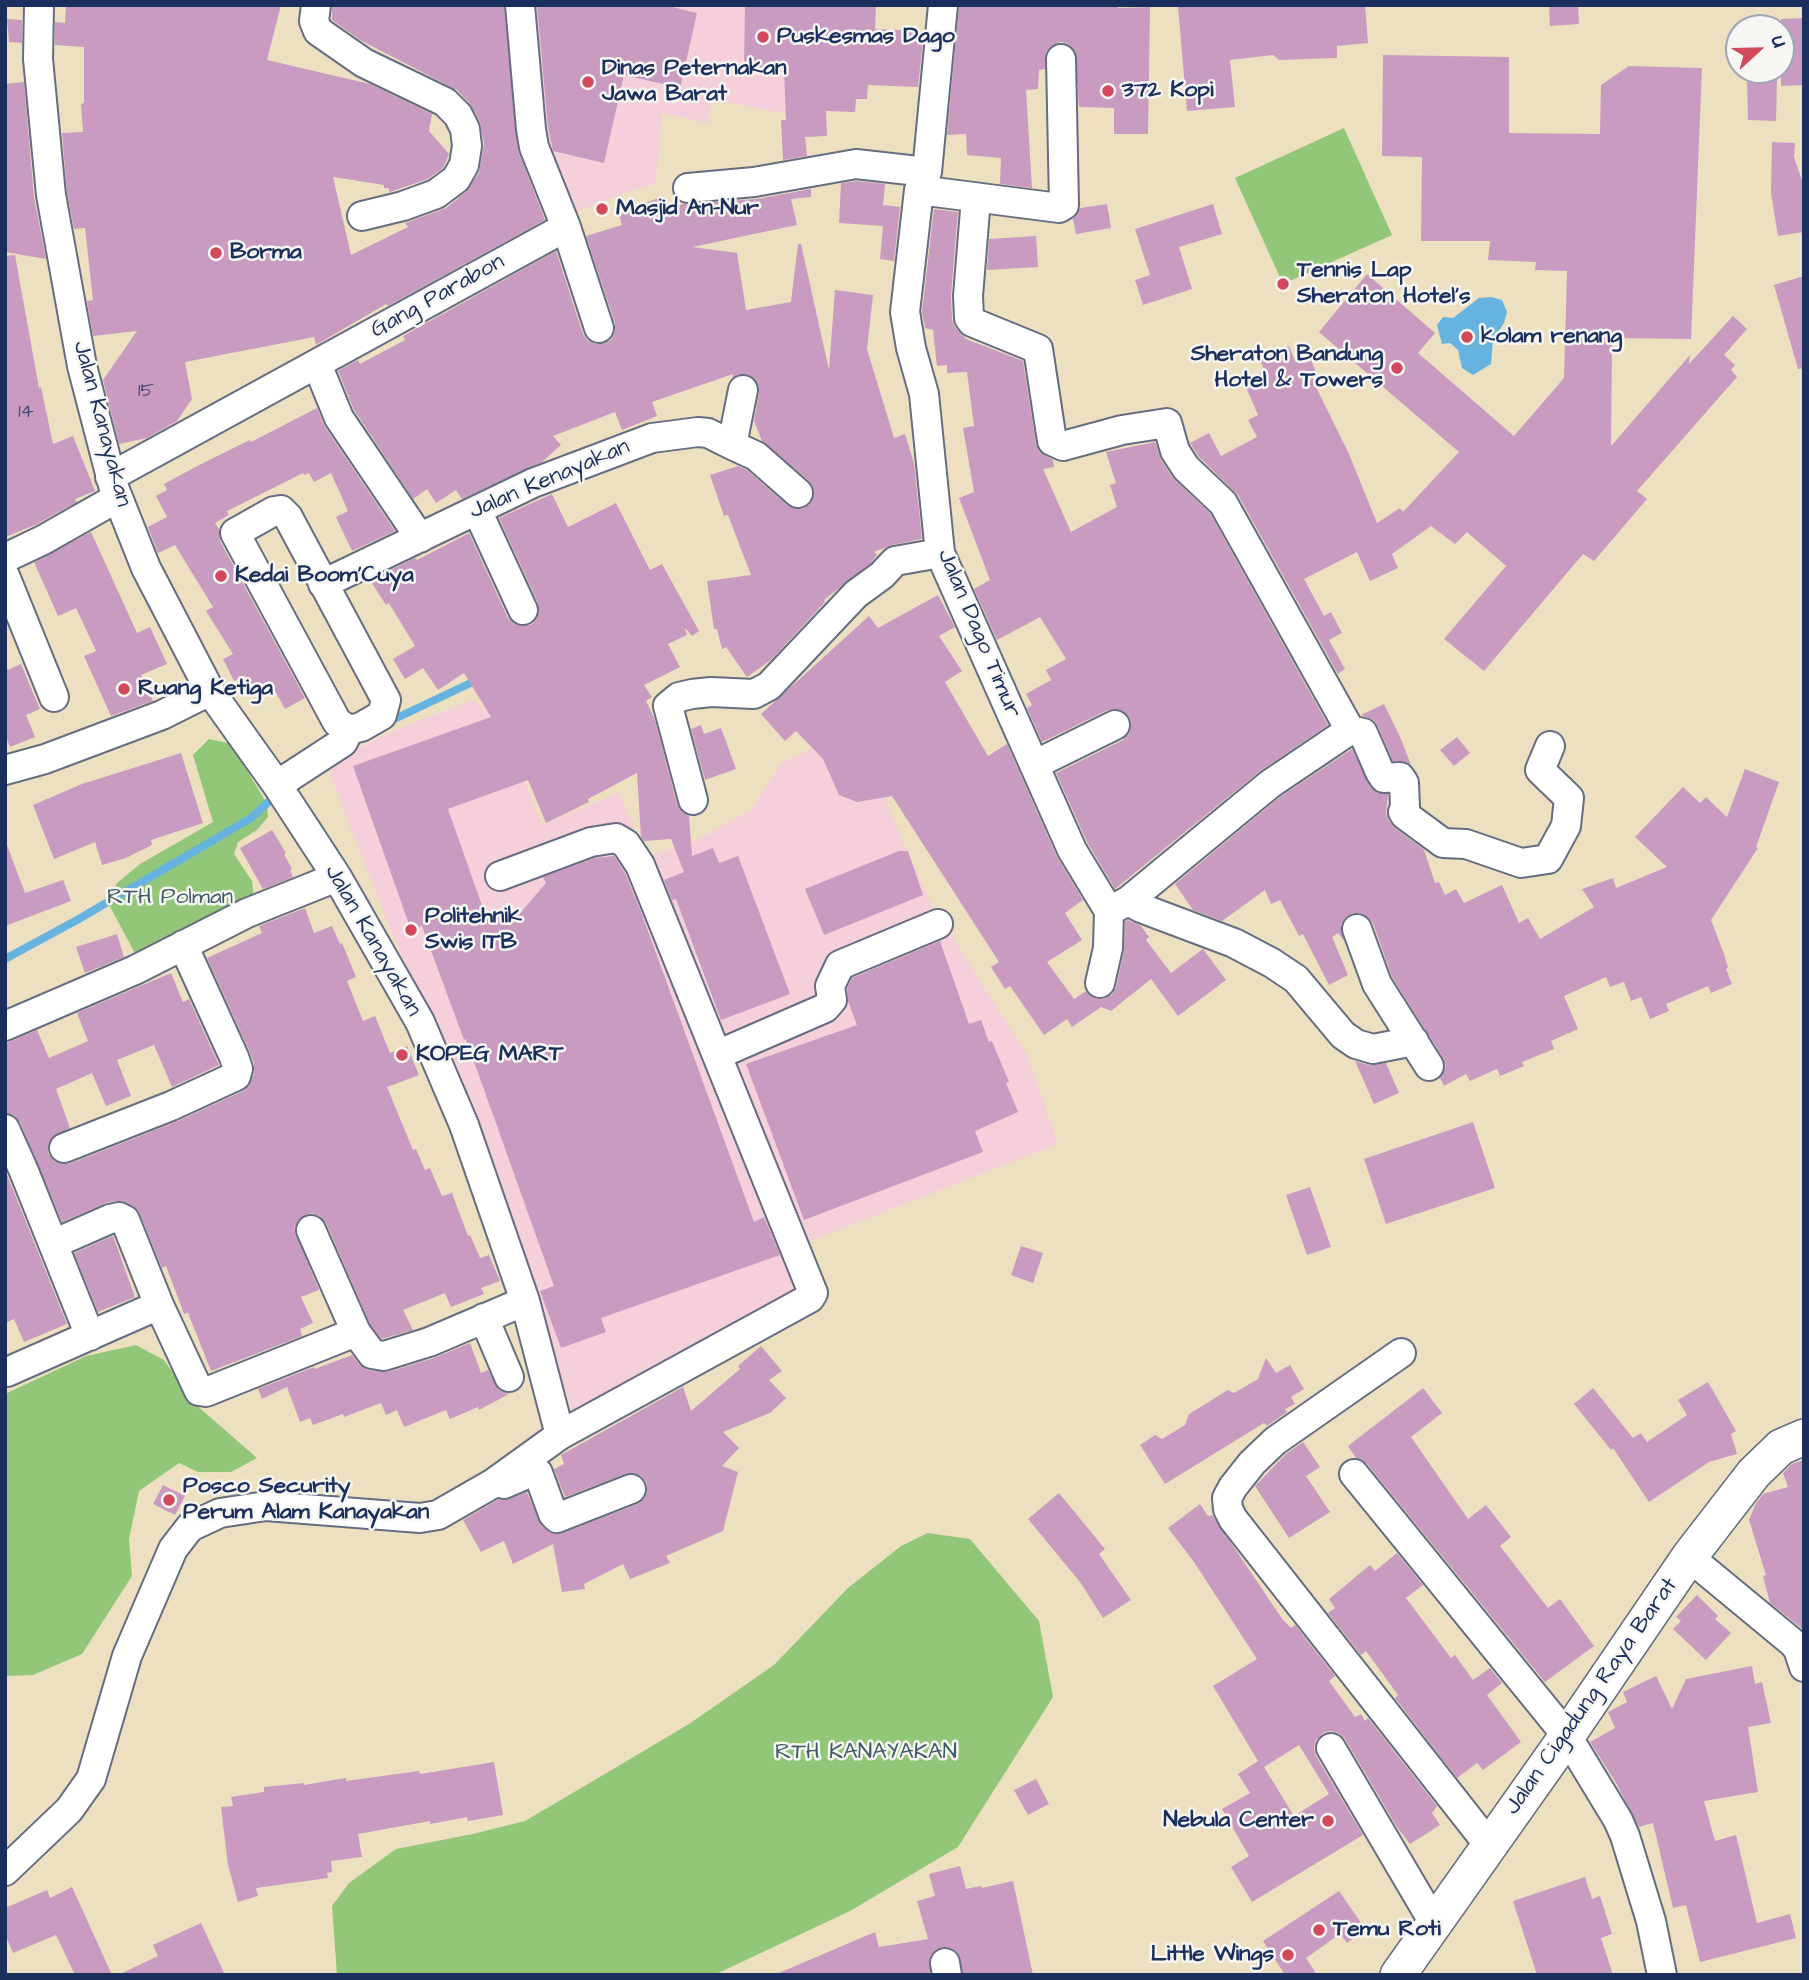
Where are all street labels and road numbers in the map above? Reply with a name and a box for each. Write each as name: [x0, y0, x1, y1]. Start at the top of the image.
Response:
street label: Gang Parabon: [366, 249, 510, 345]
street label: Jalan Kanayakan: [66, 338, 136, 510]
street label: Jalan Kenayakan: [466, 434, 634, 526]
street label: Jalan Dago Timur: [930, 545, 1026, 723]
street label: Jalan Kanayakan: [317, 860, 427, 1022]
street label: Jalan Cigadung Raya Barat: [1500, 1573, 1684, 1821]

